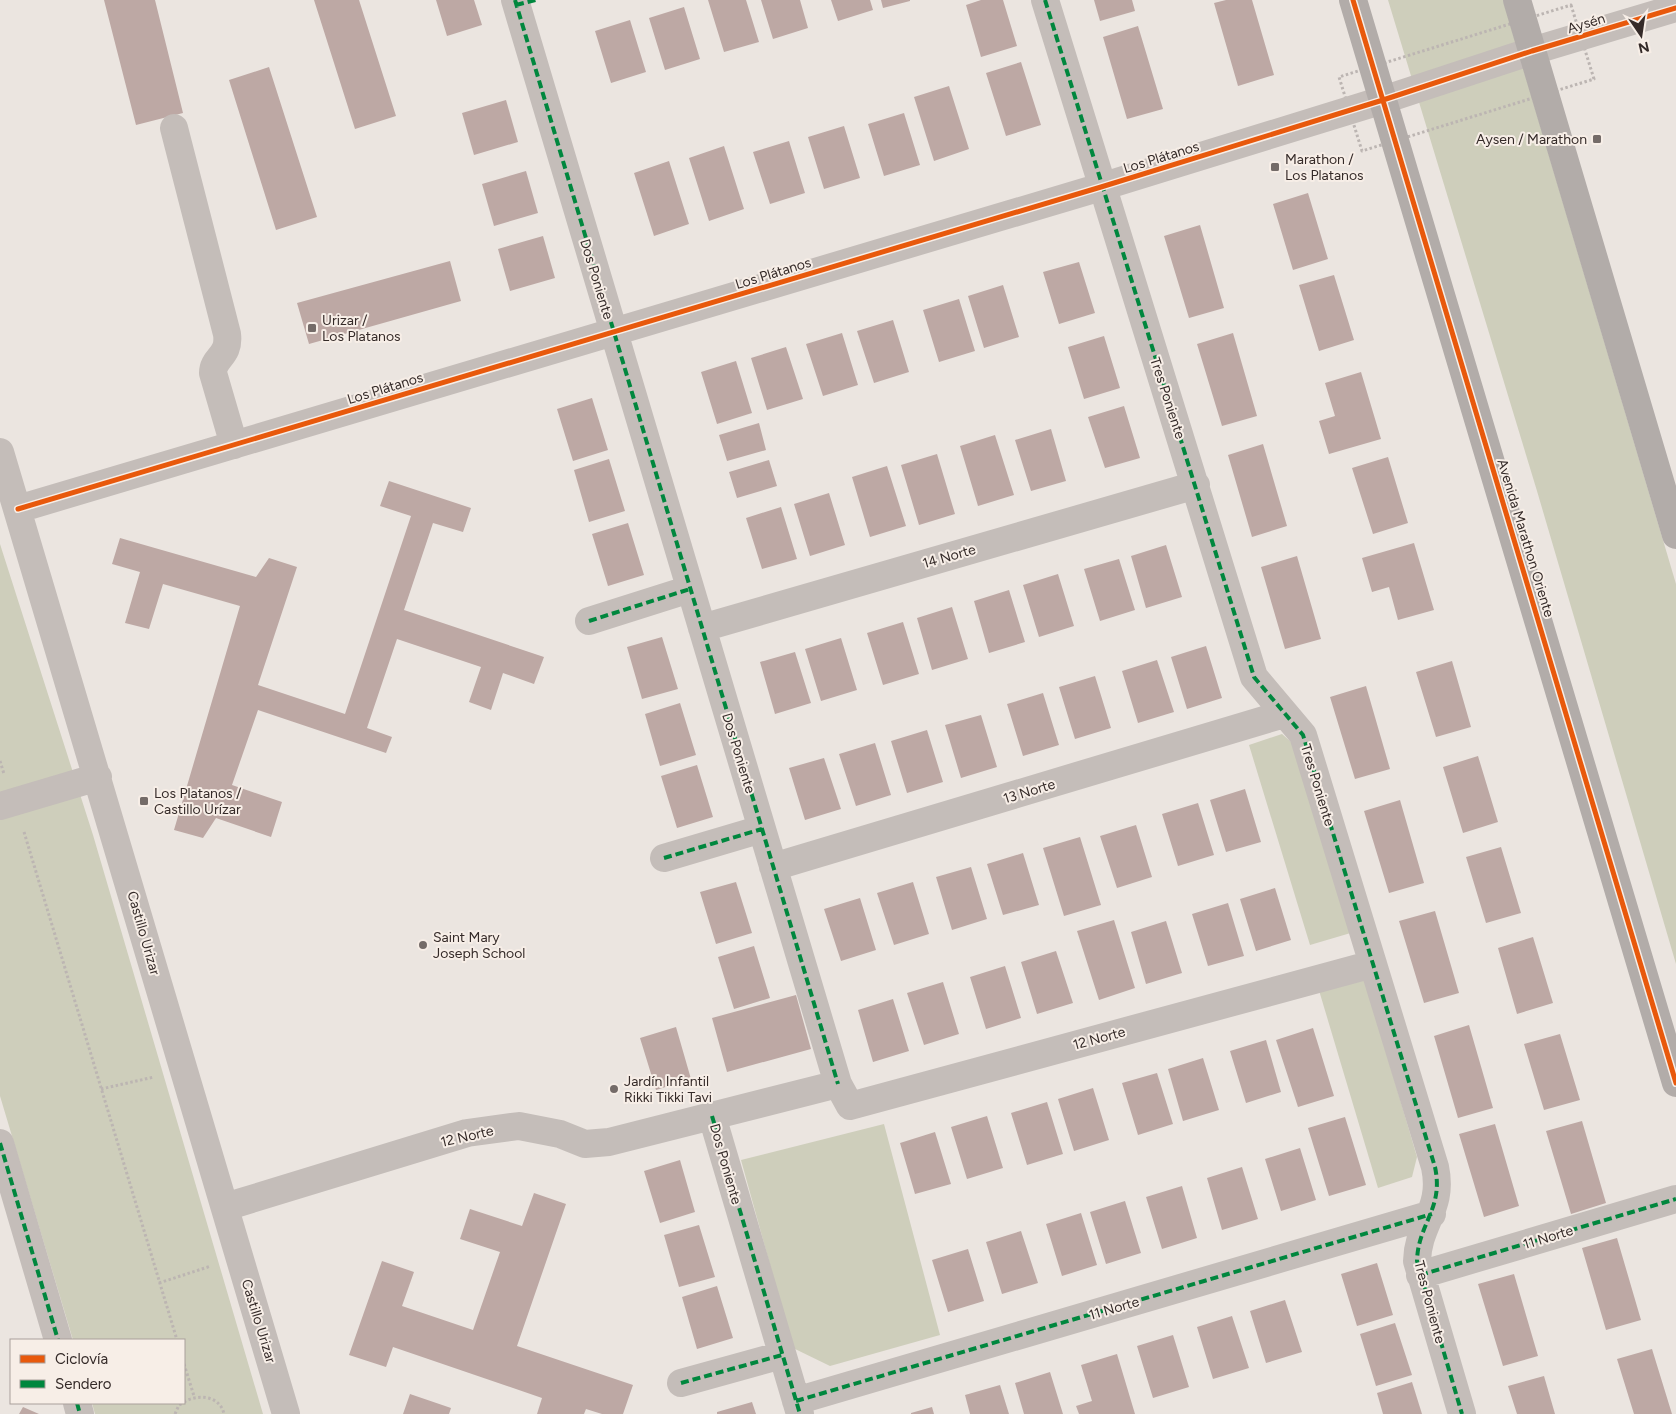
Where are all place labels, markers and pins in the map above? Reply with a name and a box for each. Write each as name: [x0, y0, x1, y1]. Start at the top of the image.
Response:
place label: Aysen / Marathon: [1476, 131, 1587, 148]
marker: Aysen / Marathon: [1591, 133, 1603, 145]
place label: Marathon / Los Platanos: [1285, 151, 1364, 184]
marker: Marathon / Los Platanos: [1269, 161, 1281, 173]
place label: Urizar / Los Platanos: [322, 312, 401, 345]
marker: Urizar / Los Platanos: [306, 322, 318, 334]
place label: Los Platanos / Castillo Urízar: [154, 785, 242, 818]
marker: Los Platanos / Castillo Urízar: [138, 795, 150, 807]
place label: Saint Mary Joseph School: [433, 929, 525, 962]
marker: Saint Mary Joseph School: [417, 939, 429, 951]
place label: Jardín Infantil Rikki Tikki Tavi: [624, 1073, 712, 1106]
marker: Jardín Infantil Rikki Tikki Tavi: [608, 1083, 620, 1095]

